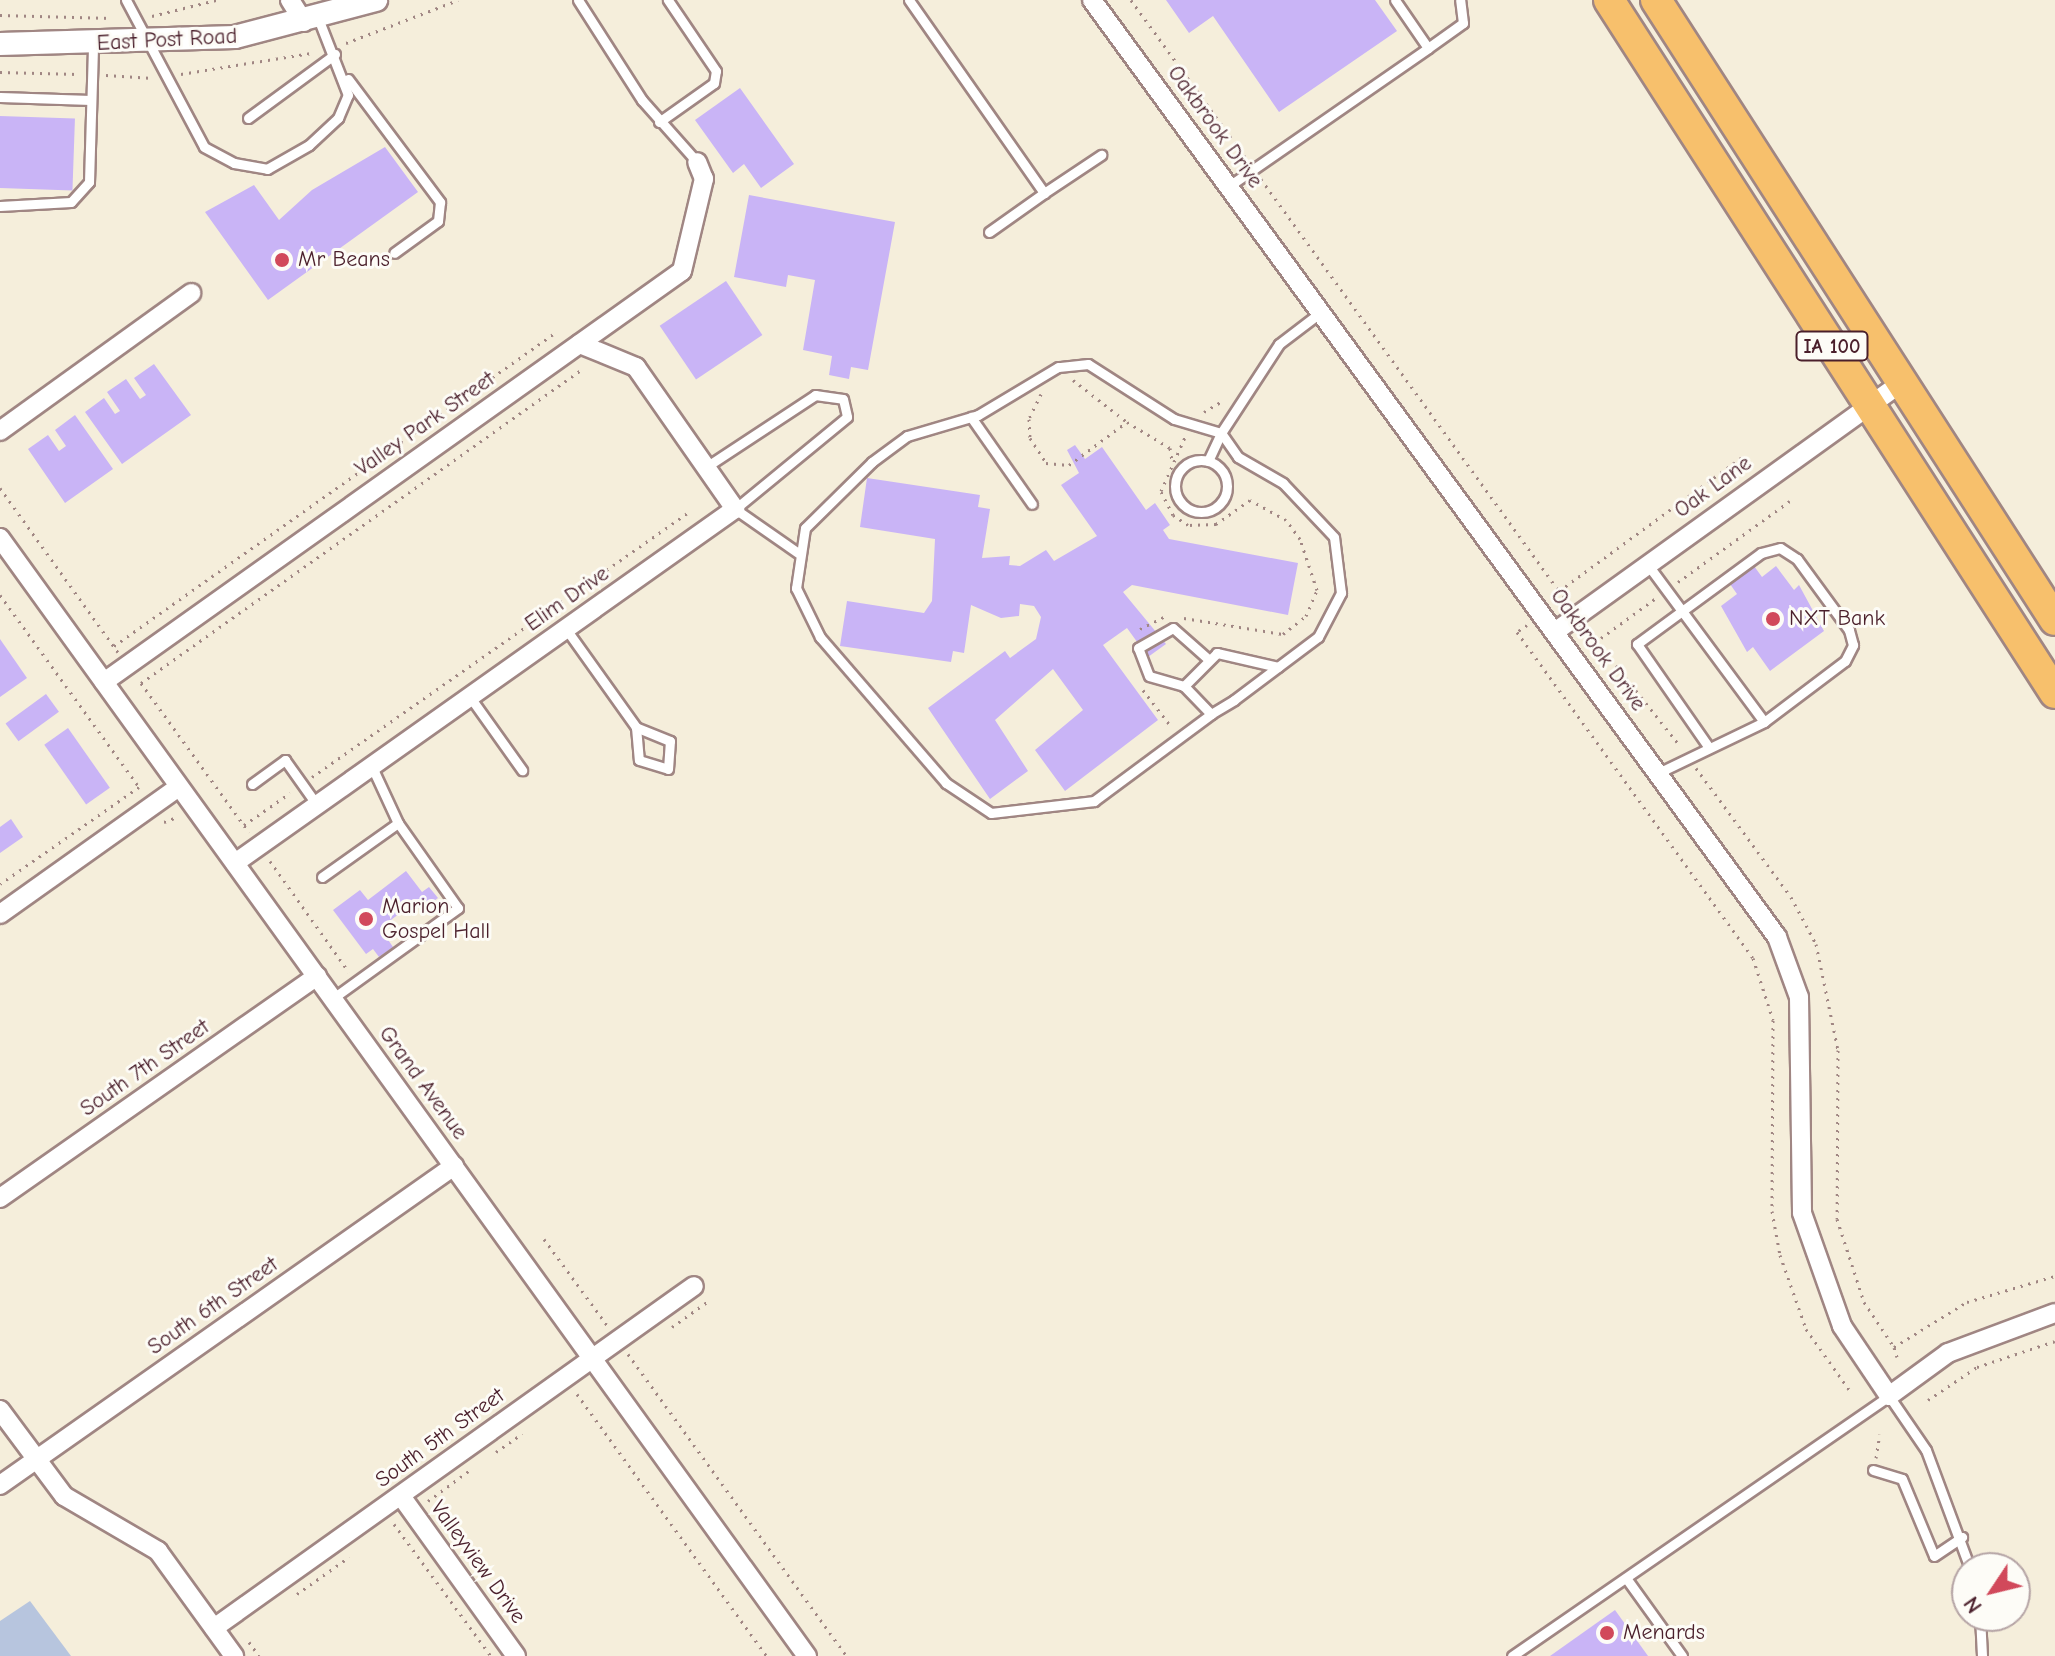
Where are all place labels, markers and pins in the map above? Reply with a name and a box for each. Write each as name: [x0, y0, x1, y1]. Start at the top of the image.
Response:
place label: Mr Beans: [298, 247, 390, 273]
marker: Mr Beans: [273, 251, 291, 269]
place label: NXT Bank: [1789, 606, 1885, 632]
marker: NXT Bank: [1764, 610, 1782, 628]
place label: Marion Gospel Hall: [382, 893, 490, 944]
marker: Marion Gospel Hall: [357, 910, 375, 928]
place label: Menards: [1623, 1620, 1705, 1646]
marker: Menards: [1598, 1624, 1616, 1642]

